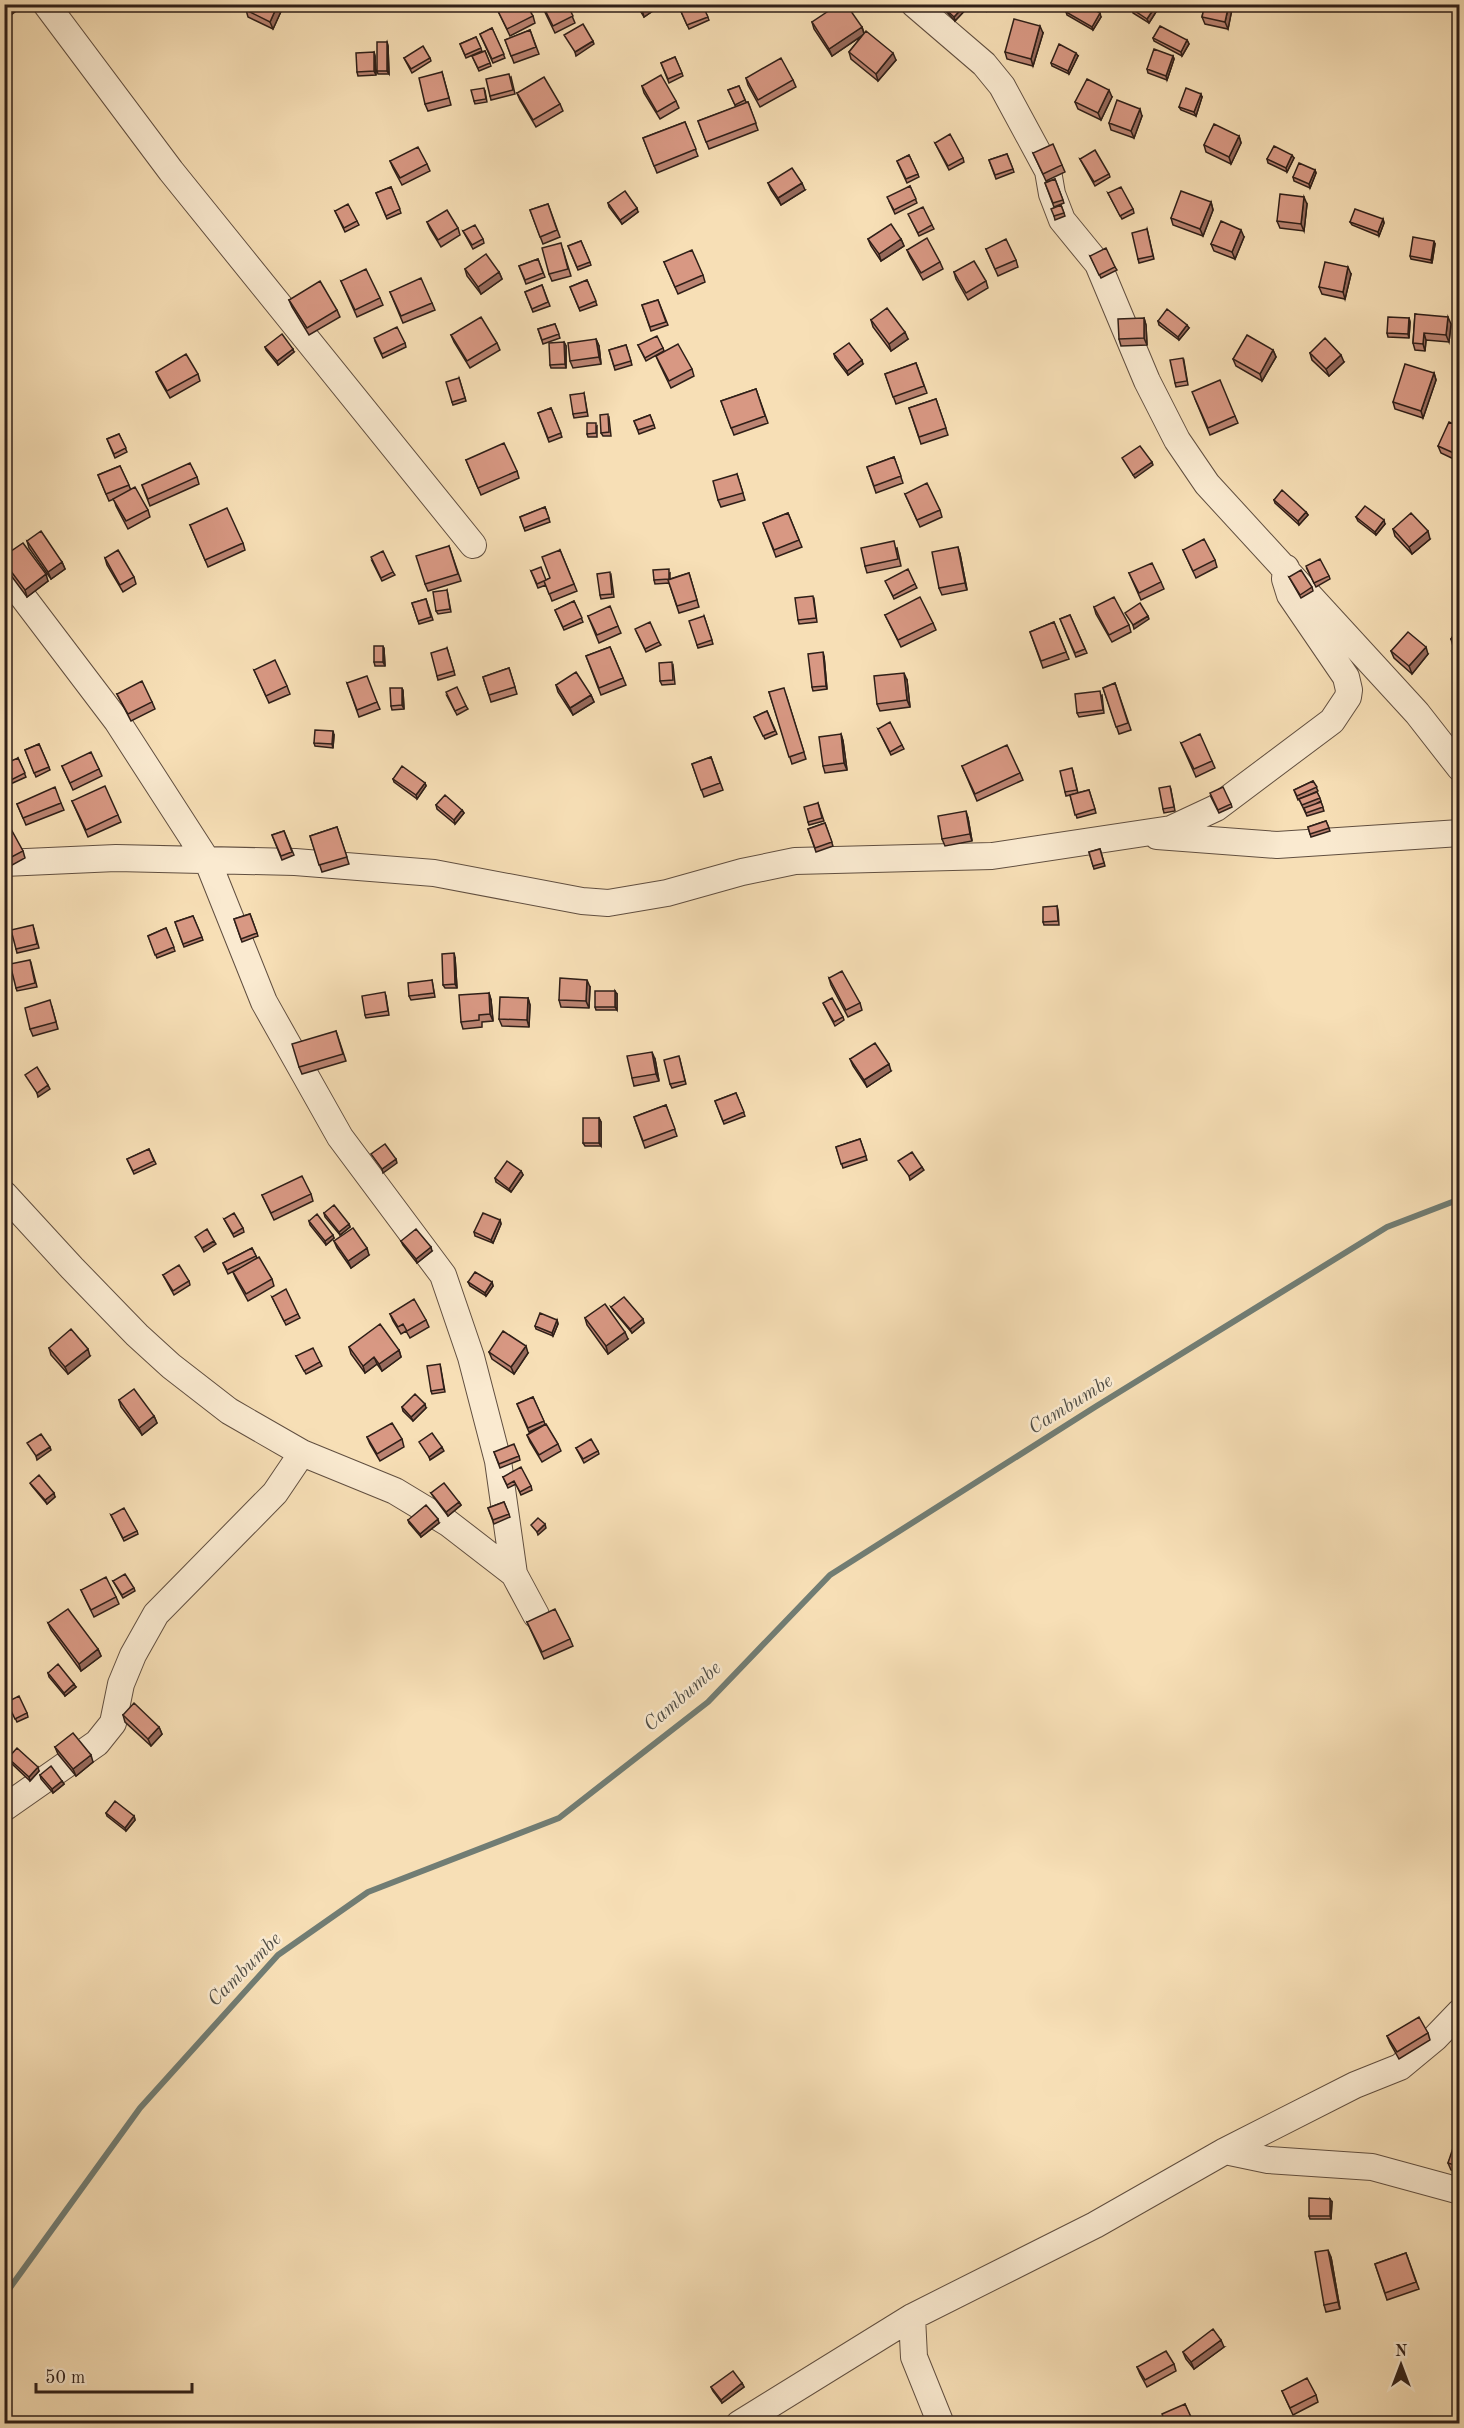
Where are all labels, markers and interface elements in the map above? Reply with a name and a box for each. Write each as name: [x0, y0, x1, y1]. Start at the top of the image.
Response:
water label: Cambumbe: [1025, 1371, 1117, 1439]
water label: Cambumbe: [641, 1658, 725, 1736]
water label: Cambumbe: [204, 1929, 286, 2011]
north arrow: [1371, 2335, 1431, 2395]
text: N: [1395, 2344, 1408, 2360]
scale bar: [36, 2356, 192, 2394]
text: 50 m: [45, 2369, 85, 2387]

